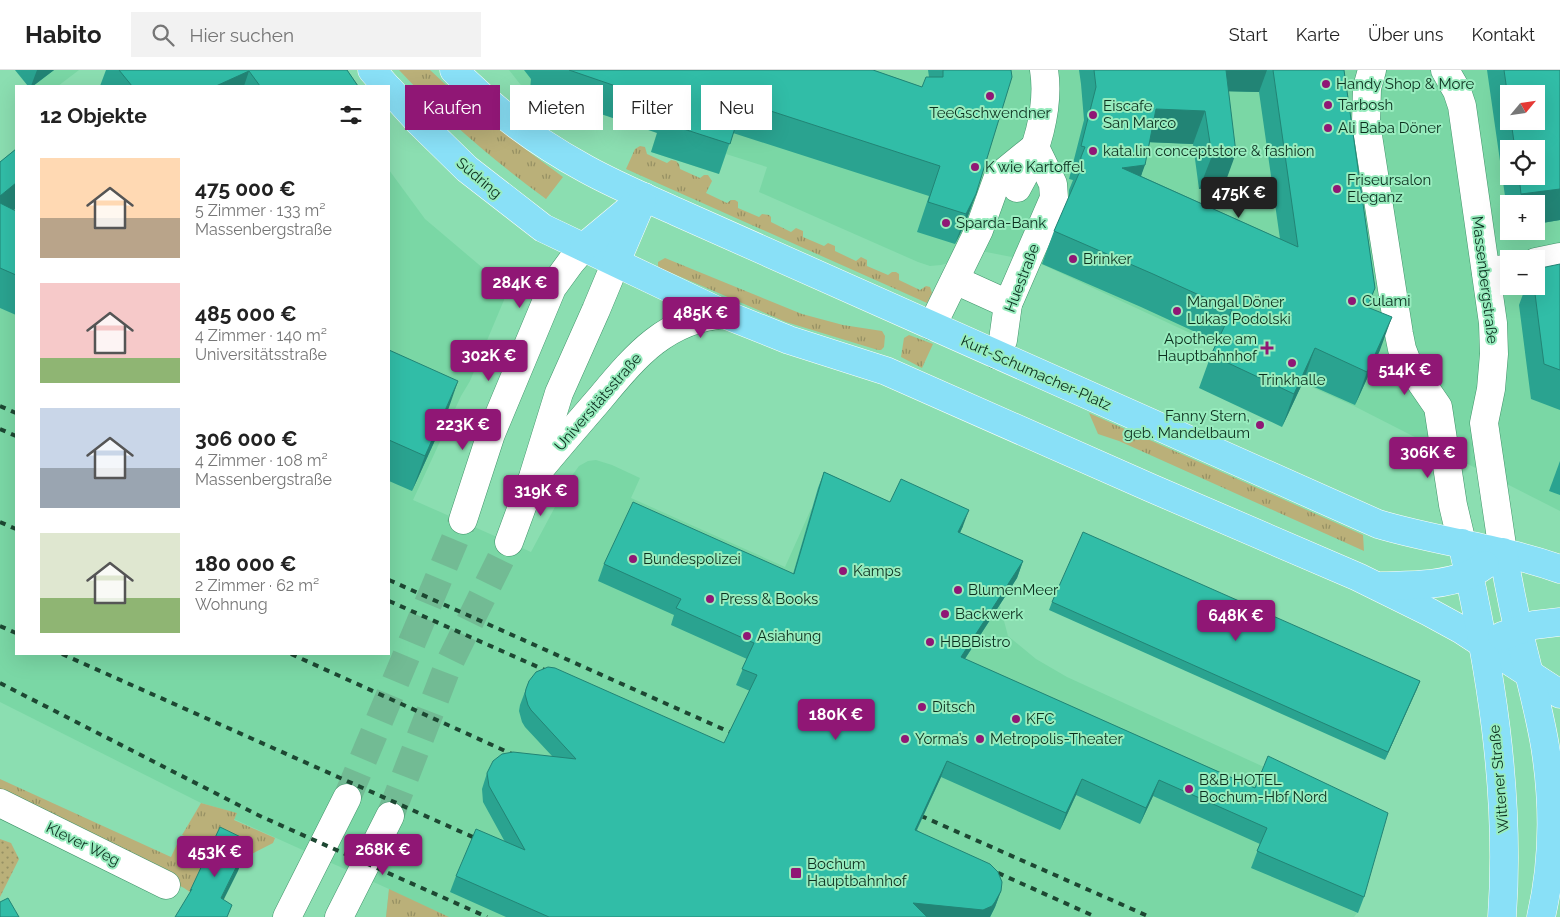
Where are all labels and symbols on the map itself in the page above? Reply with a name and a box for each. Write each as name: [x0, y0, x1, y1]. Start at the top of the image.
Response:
place label: Handy Shop & More: [1336, 75, 1474, 93]
marker: Handy Shop & More: [1320, 78, 1332, 90]
north arrow: [1500, 85, 1545, 130]
marker: TeeGschwendner: [984, 90, 996, 102]
place label: Tarbosh: [1338, 96, 1393, 114]
place label: Eiscafe San Marco: [1103, 97, 1176, 132]
marker: Tarbosh: [1322, 99, 1334, 111]
place label: TeeGschwendner: [929, 104, 1051, 122]
marker: Eiscafe San Marco: [1087, 109, 1099, 121]
place label: Ali Baba Döner: [1338, 119, 1442, 137]
marker: Ali Baba Döner: [1322, 122, 1334, 134]
place label: kata.lin conceptstore & fashion: [1103, 142, 1315, 160]
marker: kata.lin conceptstore & fashion: [1087, 145, 1099, 157]
street label: Südring: [453, 154, 505, 202]
place label: K wie Kartoffel: [985, 158, 1085, 176]
marker: K wie Kartoffel: [969, 161, 981, 173]
place label: Friseursalon Eleganz: [1347, 171, 1431, 206]
pin: 475K €: [1198, 176, 1280, 219]
marker: Friseursalon Eleganz: [1331, 183, 1343, 195]
place label: Sparda-Bank: [956, 214, 1046, 232]
street label: Massenbergstraße: [1468, 215, 1502, 345]
marker: Sparda-Bank: [940, 217, 952, 229]
street label: Huestraße: [1001, 241, 1043, 315]
place label: Brinker: [1083, 250, 1133, 268]
marker: Brinker: [1067, 253, 1079, 265]
pin: 284K €: [479, 266, 561, 309]
place label: Culami: [1362, 292, 1411, 310]
place label: Mangal Döner Lukas Podolski: [1187, 293, 1291, 328]
marker: Culami: [1346, 295, 1358, 307]
pin: 485K €: [660, 296, 742, 339]
marker: Mangal Döner Lukas Podolski: [1171, 305, 1183, 317]
place label: Apotheke am Hauptbahnhof: [1157, 330, 1258, 365]
street label: Kurt-Schumacher-Platz: [958, 332, 1114, 414]
pin: 302K €: [448, 340, 530, 382]
marker: Apotheke am Hauptbahnhof: [1261, 342, 1273, 354]
street label: Universitätsstraße: [551, 349, 646, 455]
pin: 514K €: [1364, 354, 1446, 396]
marker: Trinkhalle: [1286, 357, 1298, 369]
place label: Trinkhalle: [1259, 371, 1326, 389]
place label: Fanny Stern, geb. Mandelbaum: [1124, 407, 1250, 442]
pin: 223K €: [422, 408, 504, 451]
marker: Fanny Stern, geb. Mandelbaum: [1254, 419, 1266, 431]
pin: 306K €: [1387, 436, 1469, 479]
pin: 319K €: [500, 474, 582, 517]
place label: Bundespolizei: [643, 550, 741, 568]
marker: Bundespolizei: [627, 553, 639, 565]
place label: Kamps: [853, 562, 901, 580]
marker: Kamps: [837, 565, 849, 577]
place label: BlumenMeer: [968, 581, 1059, 599]
marker: BlumenMeer: [952, 584, 964, 596]
place label: Press & Books: [720, 590, 818, 608]
marker: Press & Books: [704, 593, 716, 605]
pin: 648K €: [1195, 600, 1277, 642]
place label: Backwerk: [955, 605, 1023, 623]
marker: Backwerk: [939, 608, 951, 620]
place label: Asiahung: [757, 627, 821, 645]
marker: Asiahung: [741, 630, 753, 642]
place label: HBBBistro: [940, 633, 1011, 651]
marker: HBBBistro: [924, 636, 936, 648]
pin: 180K €: [795, 698, 877, 741]
place label: Ditsch: [932, 698, 975, 716]
marker: Ditsch: [916, 701, 928, 713]
place label: KFC: [1026, 710, 1055, 728]
marker: KFC: [1010, 713, 1022, 725]
street label: Wittener Straße: [1485, 724, 1513, 834]
place label: Yorma’s: [915, 730, 968, 748]
place label: Metropolis-Theater: [990, 730, 1123, 748]
marker: Yorma’s: [899, 733, 911, 745]
marker: Metropolis-Theater: [974, 733, 986, 745]
place label: B&B HOTEL Bochum-Hbf Nord: [1199, 771, 1327, 806]
marker: B&B HOTEL Bochum-Hbf Nord: [1183, 783, 1195, 795]
street label: Klever Weg: [43, 818, 123, 870]
pin: 268K €: [342, 834, 424, 876]
pin: 453K €: [174, 836, 256, 878]
place label: Bochum Hauptbahnhof: [807, 855, 908, 890]
marker: Bochum Hauptbahnhof: [789, 866, 803, 880]

